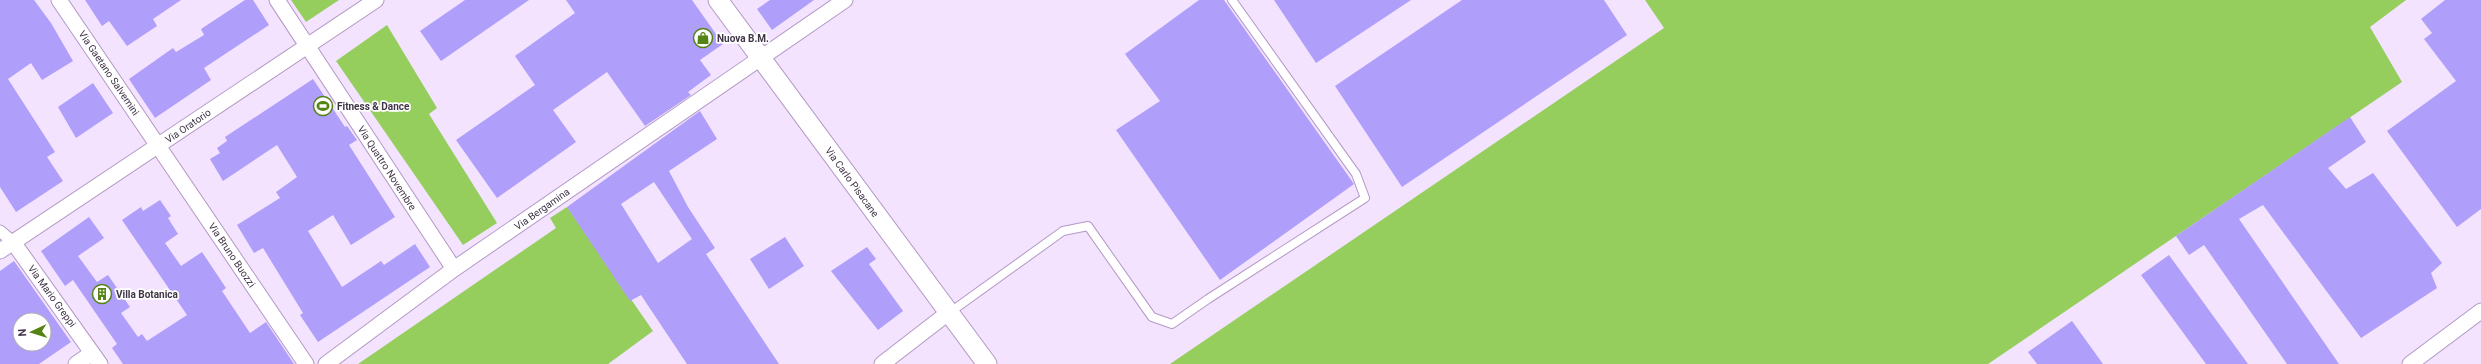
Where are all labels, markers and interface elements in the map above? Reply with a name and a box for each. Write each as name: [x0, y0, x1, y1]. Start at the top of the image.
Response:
shop icon: Nuova B.M.: [692, 27, 714, 49]
street label: Via Gaetano Salvemini: [77, 29, 141, 117]
place label: Nuova B.M.: [717, 33, 769, 44]
sports icon: Fitness & Dance: [312, 95, 334, 117]
place label: Fitness & Dance: [337, 101, 410, 112]
street label: Via Oratorio: [163, 107, 213, 145]
street label: Via Quattro Novembre: [356, 124, 418, 212]
street label: Via Carlo Pisacane: [823, 145, 881, 219]
street label: Via Bergamina: [512, 186, 572, 232]
street label: Via Bruno Buozzi: [206, 221, 258, 289]
street label: Via Mario Greppi: [26, 263, 78, 329]
building icon: Villa Botanica: [91, 283, 113, 305]
place label: Villa Botanica: [116, 289, 179, 300]
north arrow: [12, 312, 52, 352]
text: N: [16, 328, 29, 337]

